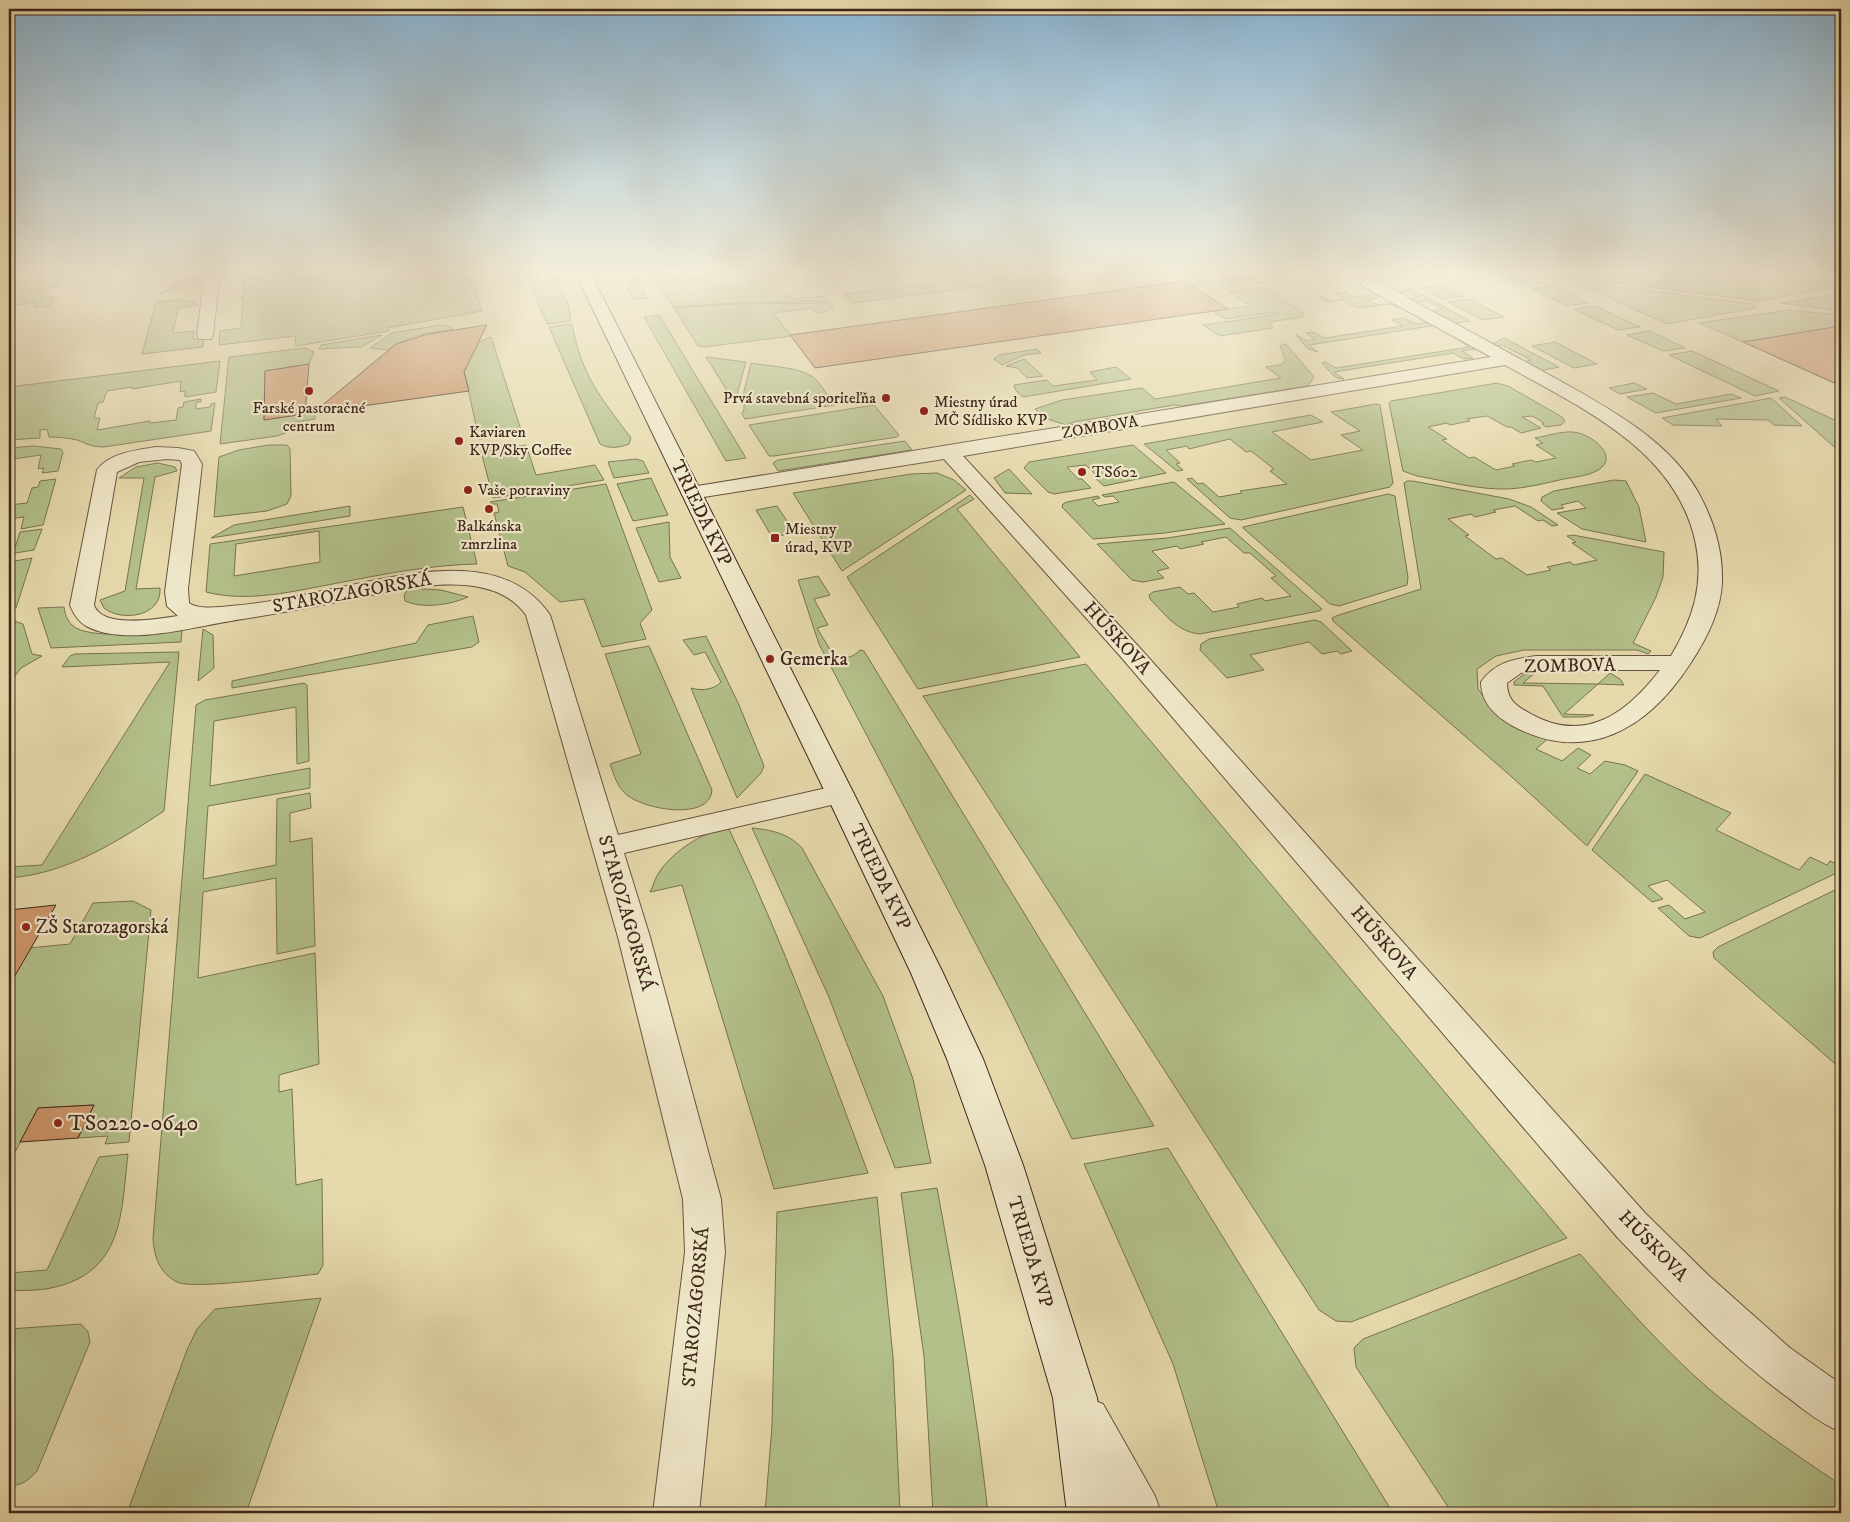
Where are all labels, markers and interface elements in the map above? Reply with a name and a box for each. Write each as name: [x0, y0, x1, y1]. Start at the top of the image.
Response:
marker: Farské pastoračné centrum: [303, 385, 315, 397]
place label: Prvá stavebná sporiteľňa: [723, 388, 876, 408]
marker: Prvá stavebná sporiteľňa: [880, 392, 892, 404]
place label: Miestny úrad MČ Sídlisko KVP: [934, 392, 1047, 430]
place label: Farské pastoračné centrum: [253, 398, 366, 436]
marker: Miestny úrad MČ Sídlisko KVP: [918, 405, 930, 417]
street label: ZOMBOVA: [1060, 411, 1140, 443]
place label: Kaviaren KVP/Sky Coffee: [469, 422, 572, 460]
marker: Kaviaren KVP/Sky Coffee: [453, 435, 465, 447]
street label: TRIEDA KVP: [665, 456, 737, 570]
place label: TS602: [1092, 462, 1137, 482]
marker: TS602: [1076, 466, 1088, 478]
place label: Vaše potraviny: [477, 480, 570, 500]
marker: Vaše potraviny: [462, 484, 474, 496]
marker: Balkánska zmrzlina: [483, 503, 495, 515]
place label: Balkánska zmrzlina: [457, 516, 522, 554]
place label: Miestny úrad, KVP: [785, 519, 852, 557]
marker: Miestny úrad, KVP: [769, 532, 781, 544]
street label: STAROZAGORSKÁ: [271, 566, 434, 618]
street label: HÚSKOVA: [1078, 595, 1158, 680]
place label: Gemerka: [780, 648, 848, 671]
marker: Gemerka: [764, 653, 776, 665]
street label: ZOMBOVA: [1524, 654, 1617, 678]
street label: TRIEDA KVP: [844, 820, 916, 934]
street label: STAROZAGORSKÁ: [593, 832, 661, 994]
street label: HÚSKOVA: [1346, 900, 1424, 985]
place label: ZŠ Starozagorská: [36, 914, 168, 939]
marker: ZŠ Starozagorská: [20, 921, 32, 933]
place label: TS0220-0640: [68, 1110, 198, 1137]
marker: TS0220-0640: [52, 1117, 64, 1129]
street label: TRIEDA KVP: [1002, 1194, 1058, 1310]
street label: HÚSKOVA: [1613, 1204, 1695, 1287]
street label: STAROZAGORSKÁ: [676, 1225, 715, 1388]

